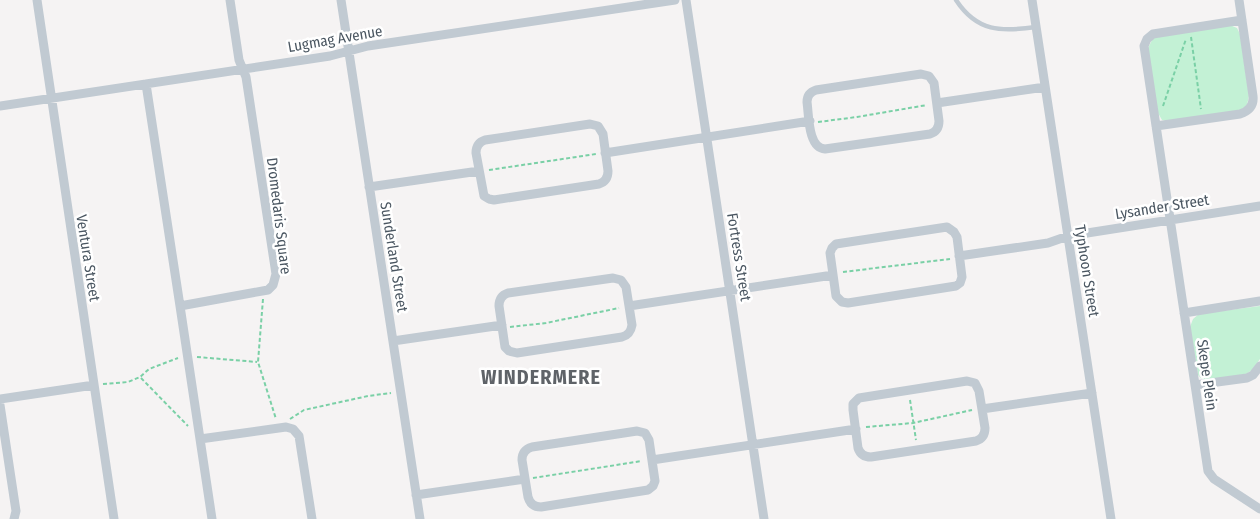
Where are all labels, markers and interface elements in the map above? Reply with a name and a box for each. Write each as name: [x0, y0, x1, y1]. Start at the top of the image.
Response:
street label: Lugmag Avenue: [286, 22, 384, 56]
street label: Dromedaris Square: [263, 157, 295, 275]
street label: Lysander Street: [1114, 191, 1210, 223]
street label: Sunderland Street: [376, 201, 412, 314]
street label: Fortress Street: [723, 211, 755, 303]
street label: Ventura Street: [72, 213, 104, 303]
street label: Typhoon Street: [1071, 224, 1103, 318]
street label: Skepe Plein: [1193, 338, 1221, 412]
district label: WINDERMERE: [481, 365, 601, 389]

